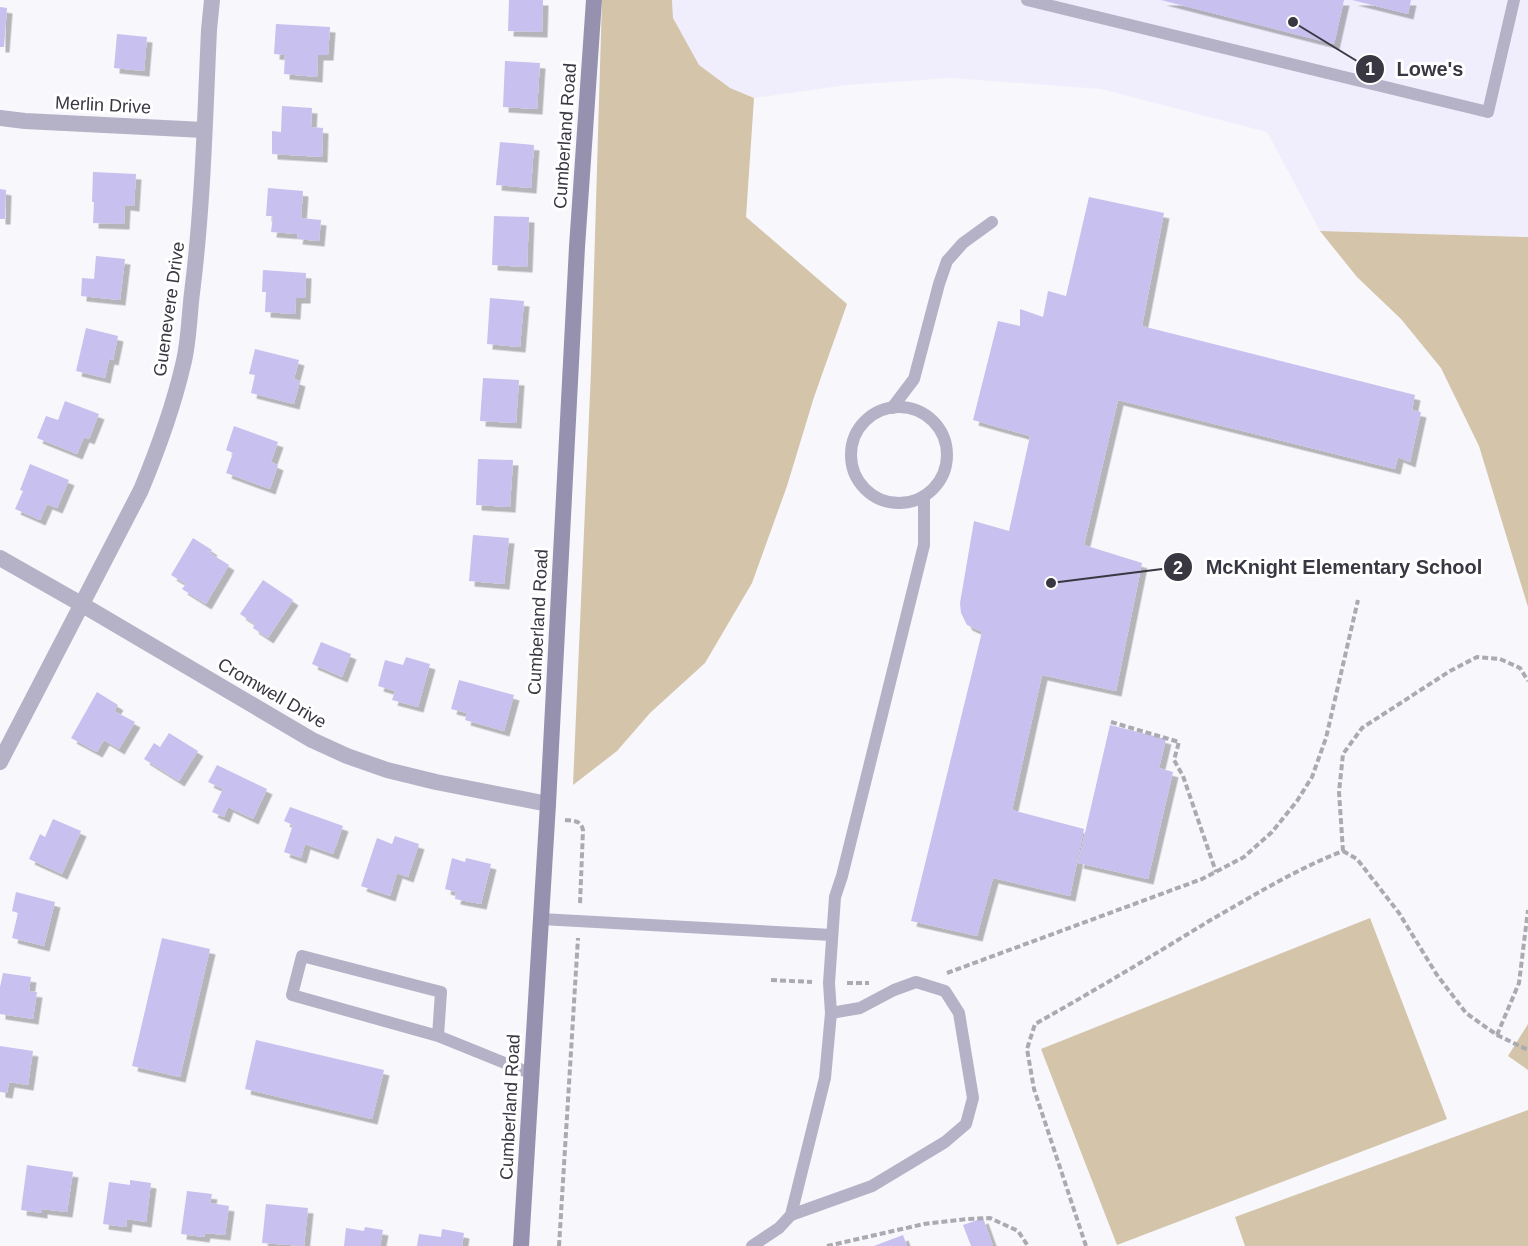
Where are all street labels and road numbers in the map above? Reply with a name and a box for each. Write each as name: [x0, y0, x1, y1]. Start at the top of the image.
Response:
street label: Cumberland Road: [550, 62, 580, 210]
street label: Merlin Drive: [55, 93, 151, 117]
street label: Guenevere Drive: [150, 240, 188, 378]
street label: Cumberland Road: [524, 549, 552, 695]
street label: Cromwell Drive: [214, 654, 330, 732]
street label: Cumberland Road: [496, 1034, 524, 1180]

